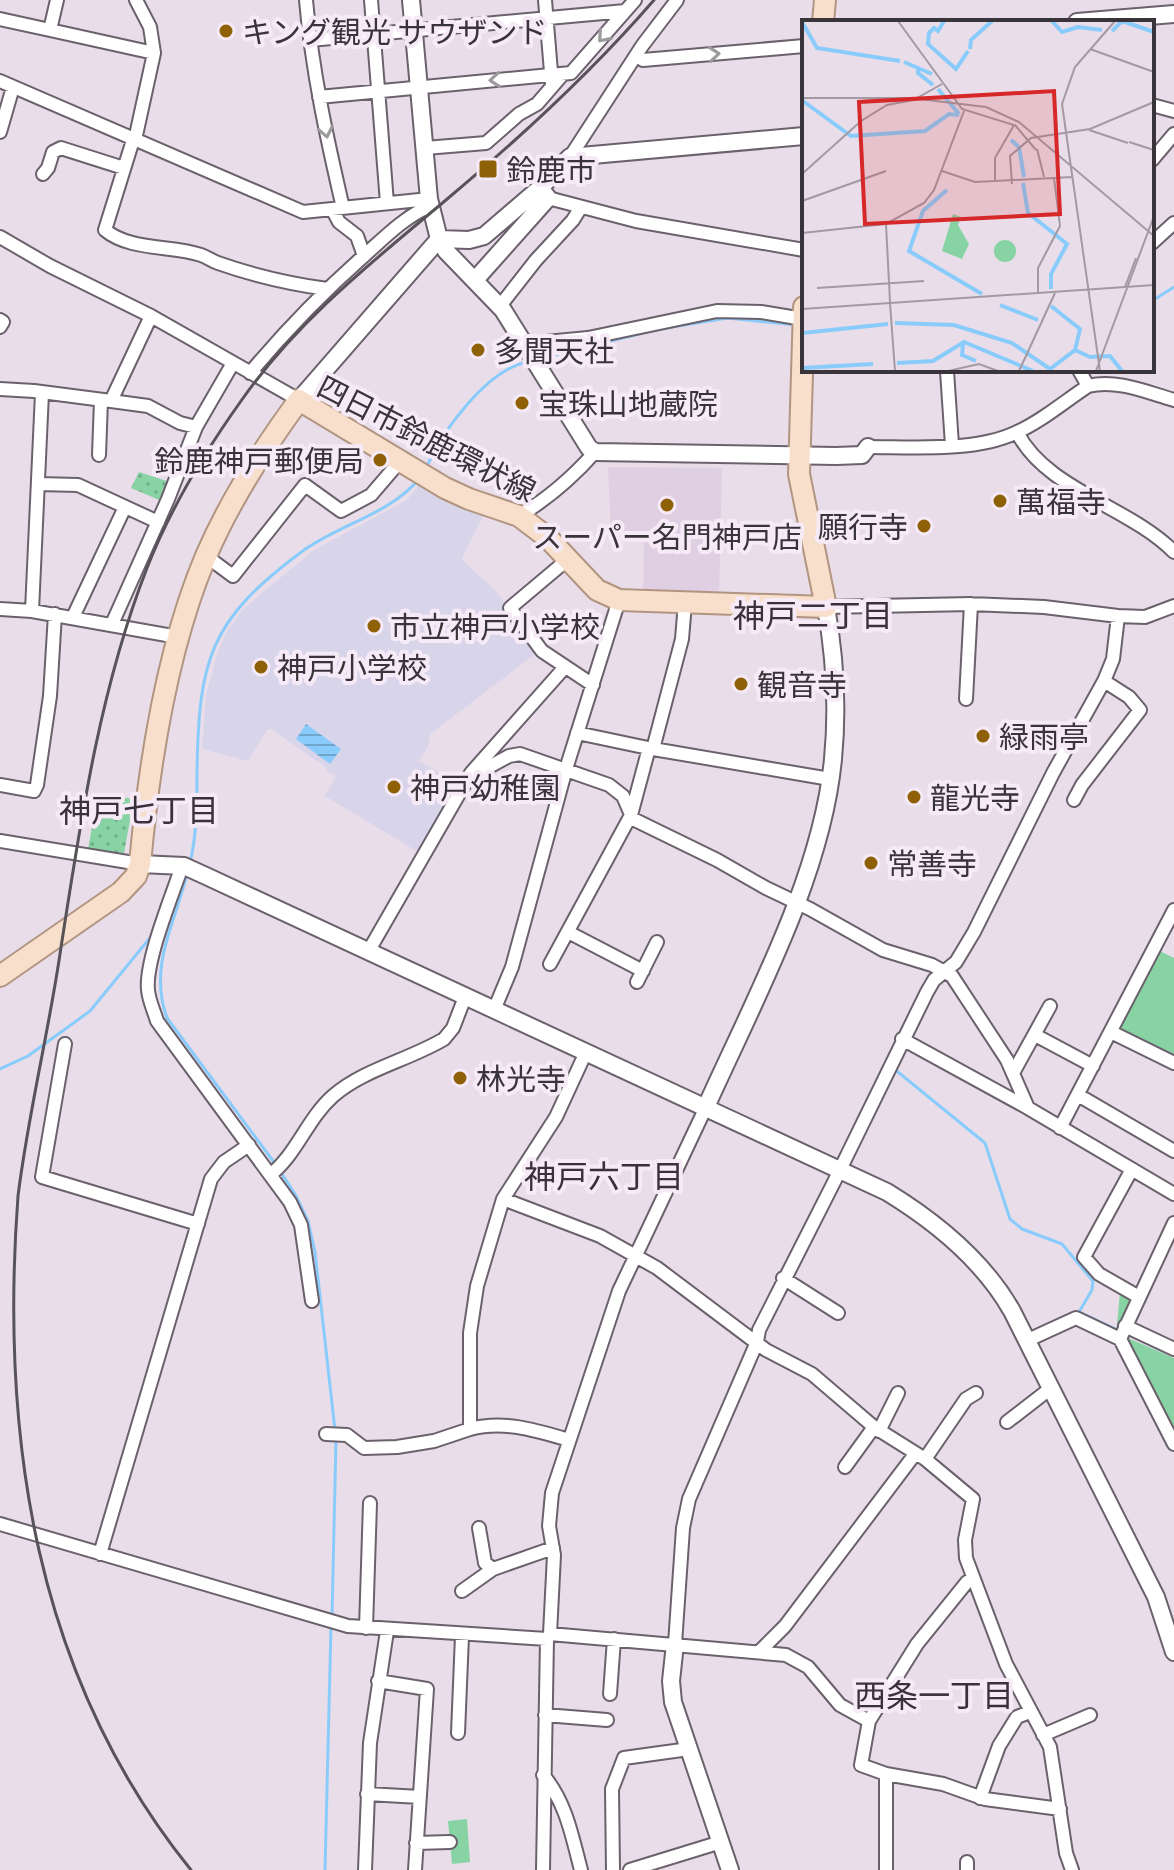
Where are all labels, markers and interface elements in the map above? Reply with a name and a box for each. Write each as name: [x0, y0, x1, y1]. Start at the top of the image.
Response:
place label: キング観光 サウザンド: [242, 12, 547, 51]
inset map: [802, 20, 1154, 372]
marker: キング観光 サウザンド: [217, 22, 235, 40]
one-way arrow: [599, 27, 613, 42]
one-way arrow: [708, 46, 721, 63]
one-way arrow: [488, 71, 501, 88]
one-way arrow: [317, 125, 334, 139]
place label: 鈴鹿市: [506, 150, 596, 189]
marker: 鈴鹿市: [477, 158, 499, 180]
place label: 多聞天社: [494, 331, 614, 370]
marker: 多聞天社: [469, 341, 487, 359]
street label: 四日市鈴鹿環状線: [311, 366, 543, 510]
place label: 宝珠山地蔵院: [538, 384, 718, 423]
marker: 宝珠山地蔵院: [513, 394, 531, 412]
place label: 鈴鹿神戸郵便局: [154, 441, 364, 480]
marker: 鈴鹿神戸郵便局: [371, 451, 389, 469]
place label: 萬福寺: [1016, 482, 1106, 521]
marker: 萬福寺: [991, 492, 1009, 510]
marker: スーパー名門神戸店: [658, 496, 676, 514]
place label: 願行寺: [818, 507, 908, 546]
place label: スーパー名門神戸店: [532, 517, 802, 556]
marker: 願行寺: [915, 517, 933, 535]
district label: 神戸二丁目: [733, 594, 893, 636]
place label: 市立神戸小学校: [390, 607, 600, 646]
marker: 市立神戸小学校: [365, 617, 383, 635]
place label: 神戸小学校: [277, 648, 427, 687]
marker: 神戸小学校: [252, 658, 270, 676]
place label: 観音寺: [757, 665, 847, 704]
marker: 観音寺: [732, 675, 750, 693]
place label: 緑雨亭: [999, 717, 1089, 756]
marker: 緑雨亭: [974, 727, 992, 745]
place label: 神戸幼稚園: [410, 768, 560, 807]
marker: 神戸幼稚園: [385, 778, 403, 796]
place label: 龍光寺: [930, 778, 1020, 817]
marker: 龍光寺: [905, 788, 923, 806]
district label: 神戸七丁目: [59, 789, 219, 831]
place label: 常善寺: [887, 844, 977, 883]
marker: 常善寺: [862, 854, 880, 872]
place label: 林光寺: [476, 1059, 566, 1098]
marker: 林光寺: [451, 1069, 469, 1087]
district label: 神戸六丁目: [524, 1155, 684, 1197]
district label: 西条一丁目: [854, 1674, 1014, 1716]

